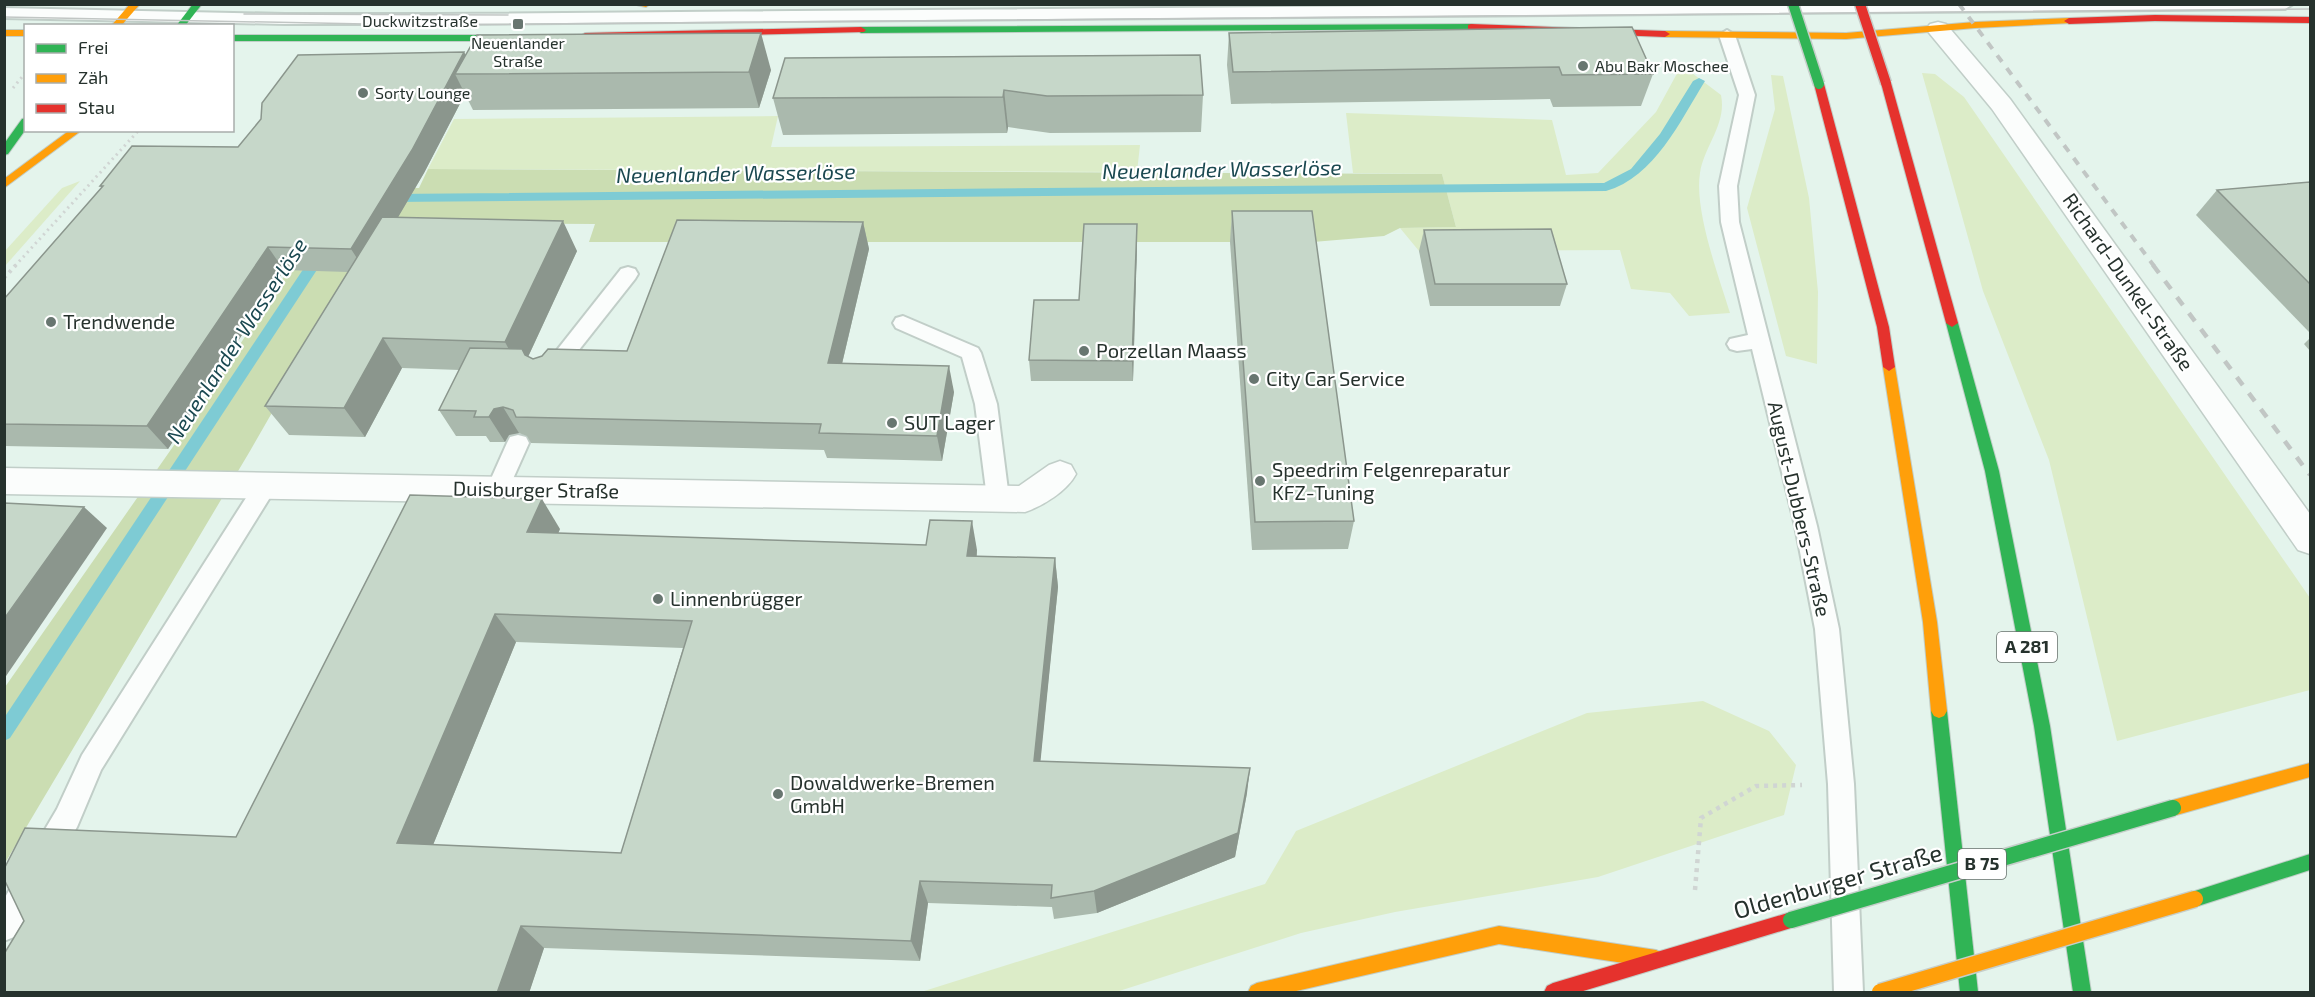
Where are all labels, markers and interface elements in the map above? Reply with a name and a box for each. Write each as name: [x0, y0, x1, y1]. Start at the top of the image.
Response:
street label: Duckwitzstraße: [362, 11, 478, 30]
marker: Neuenlander Straße: [511, 17, 525, 31]
legend: [24, 24, 234, 132]
place label: Neuenlander Straße: [471, 33, 566, 70]
text: Frei: [78, 36, 109, 58]
place label: Abu Bakr Moschee: [1595, 56, 1729, 75]
marker: Abu Bakr Moschee: [1576, 59, 1590, 73]
text: Zäh: [78, 66, 109, 88]
place label: Sorty Lounge: [375, 83, 470, 102]
marker: Sorty Lounge: [356, 86, 370, 100]
text: Stau: [78, 96, 115, 118]
water label: Neuenlander Wasserlöse: [1102, 154, 1342, 183]
water label: Neuenlander Wasserlöse: [616, 158, 856, 187]
street label: Richard-Dunkel-Straße: [2058, 188, 2199, 375]
water label: Neuenlander Wasserlöse: [160, 233, 311, 447]
place label: Trendwende: [63, 309, 175, 333]
marker: Trendwende: [44, 315, 58, 329]
place label: Porzellan Maass: [1096, 338, 1247, 362]
marker: Porzellan Maass: [1077, 344, 1091, 358]
place label: City Car Service: [1266, 366, 1405, 390]
marker: City Car Service: [1247, 372, 1261, 386]
street label: August-Dubbers-Straße: [1764, 399, 1836, 619]
place label: SUT Lager: [904, 410, 995, 434]
marker: SUT Lager: [885, 416, 899, 430]
place label: Speedrim Felgenreparatur KFZ-Tuning: [1272, 457, 1510, 504]
marker: Speedrim Felgenreparatur KFZ-Tuning: [1253, 474, 1267, 488]
street label: Duisburger Straße: [453, 476, 619, 502]
place label: Linnenbrügger: [670, 586, 803, 610]
marker: Linnenbrügger: [651, 592, 665, 606]
road number: A 281: [1997, 632, 2057, 662]
place label: Dowaldwerke-Bremen GmbH: [790, 770, 995, 817]
marker: Dowaldwerke-Bremen GmbH: [771, 787, 785, 801]
street label: Oldenburger Straße: [1730, 837, 1945, 924]
road number: B 75: [1958, 849, 2006, 879]

